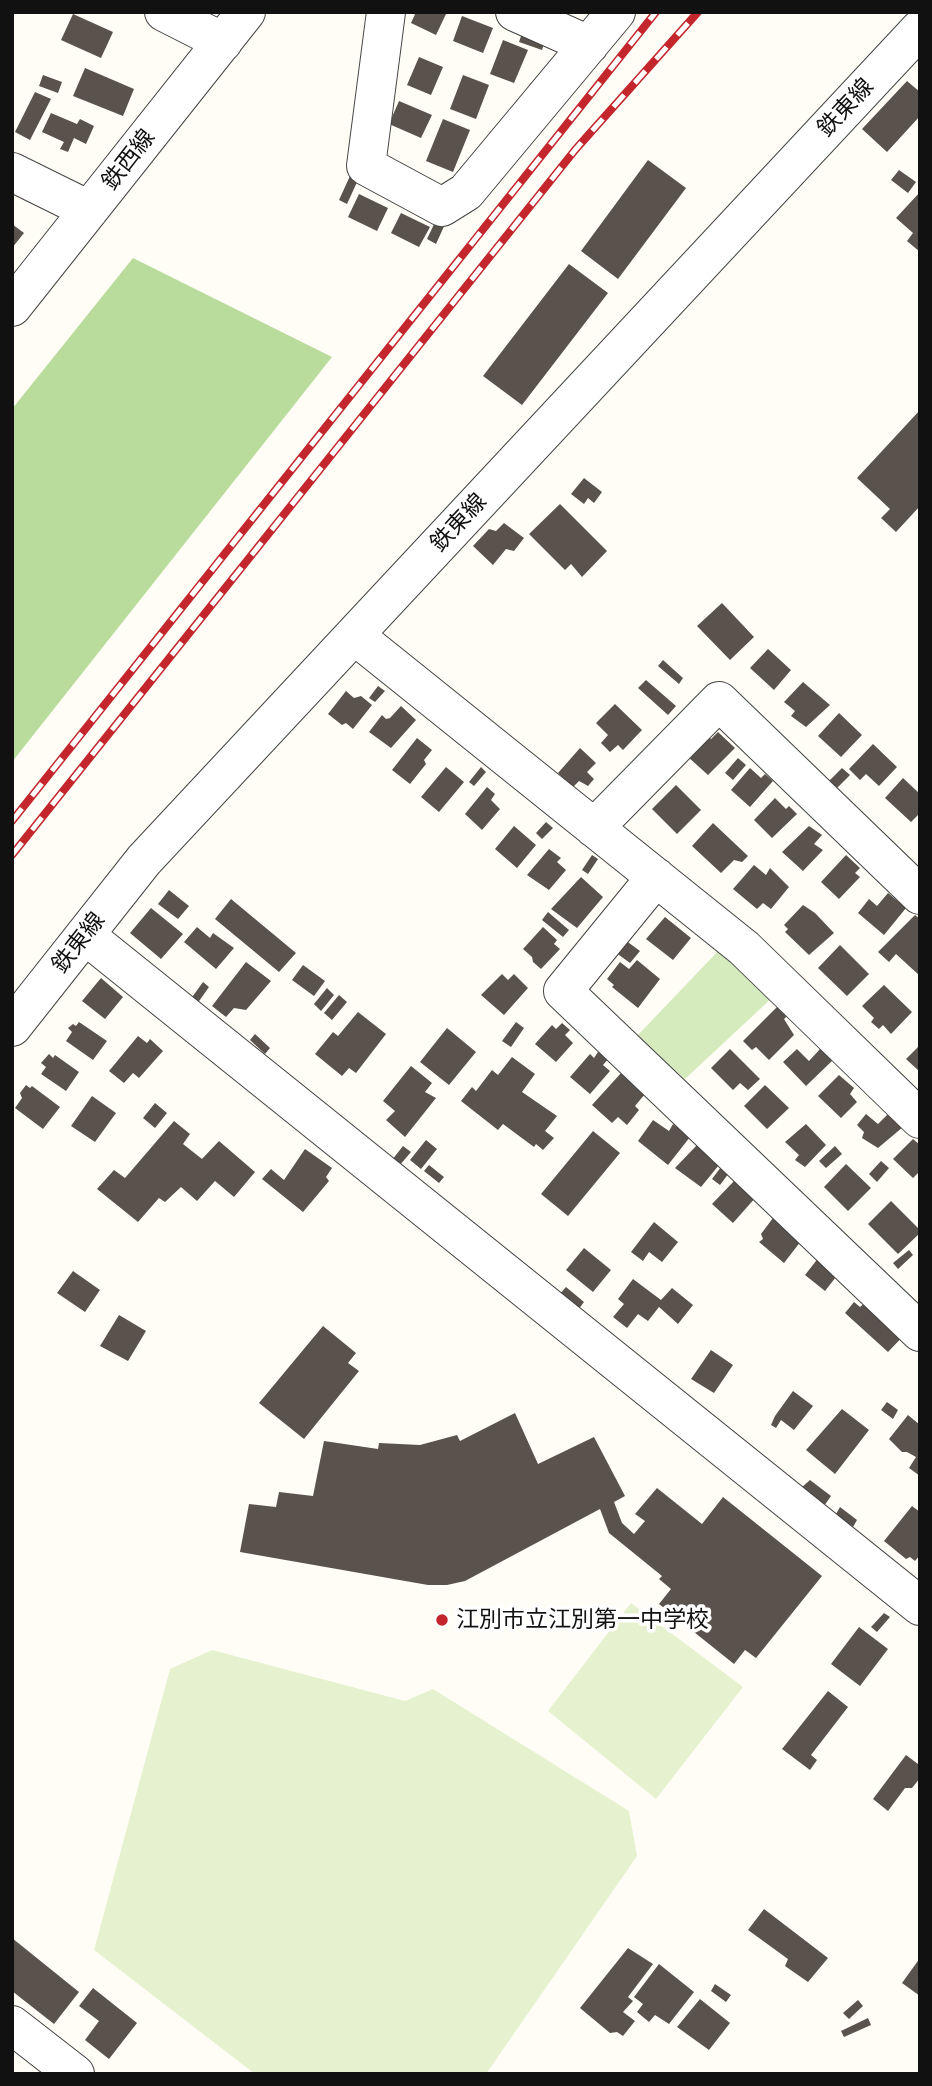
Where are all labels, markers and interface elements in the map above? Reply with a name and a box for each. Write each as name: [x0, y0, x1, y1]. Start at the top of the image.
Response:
street label: 鉄東線: [812, 73, 880, 143]
street label: 鉄西線: [97, 124, 161, 196]
street label: 鉄東線: [425, 488, 493, 558]
street label: 鉄東線: [47, 907, 111, 979]
place label: 江別市立江別第一中学校: [456, 1606, 709, 1634]
marker: 江別市立江別第一中学校: [434, 1612, 450, 1628]

